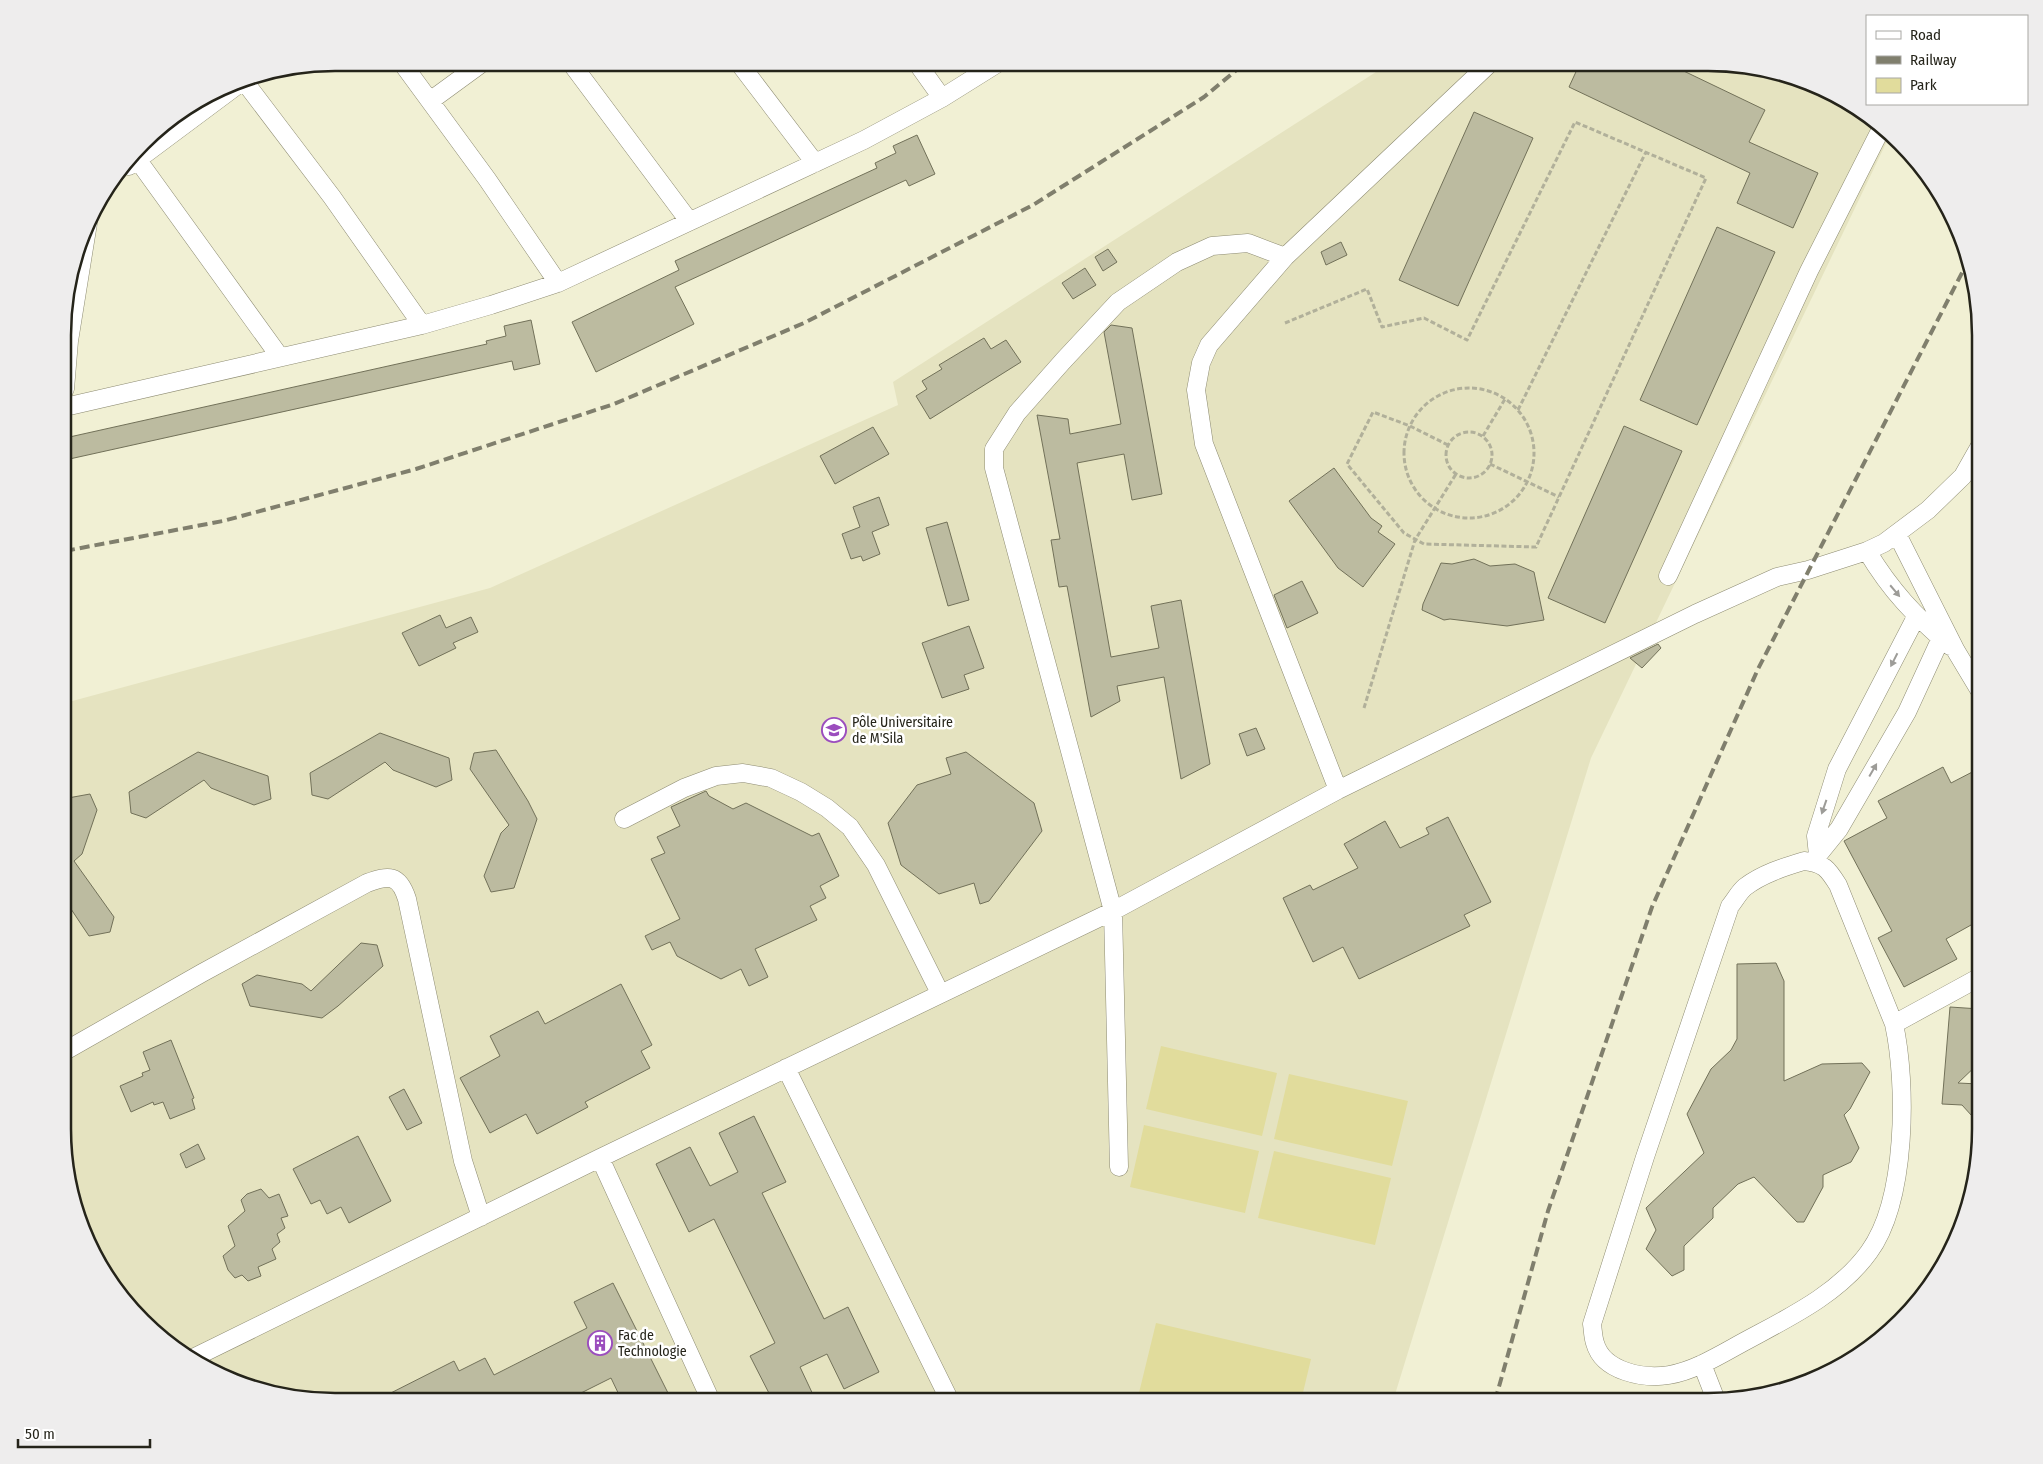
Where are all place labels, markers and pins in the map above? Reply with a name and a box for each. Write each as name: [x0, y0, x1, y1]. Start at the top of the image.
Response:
place label: Pôle Universitaire de M'Sila: [852, 714, 953, 747]
school or university icon: Pôle Universitaire de M'Sila: [821, 717, 847, 743]
place label: Fac de Technologie: [618, 1327, 687, 1360]
building icon: Fac de Technologie: [587, 1330, 613, 1356]

